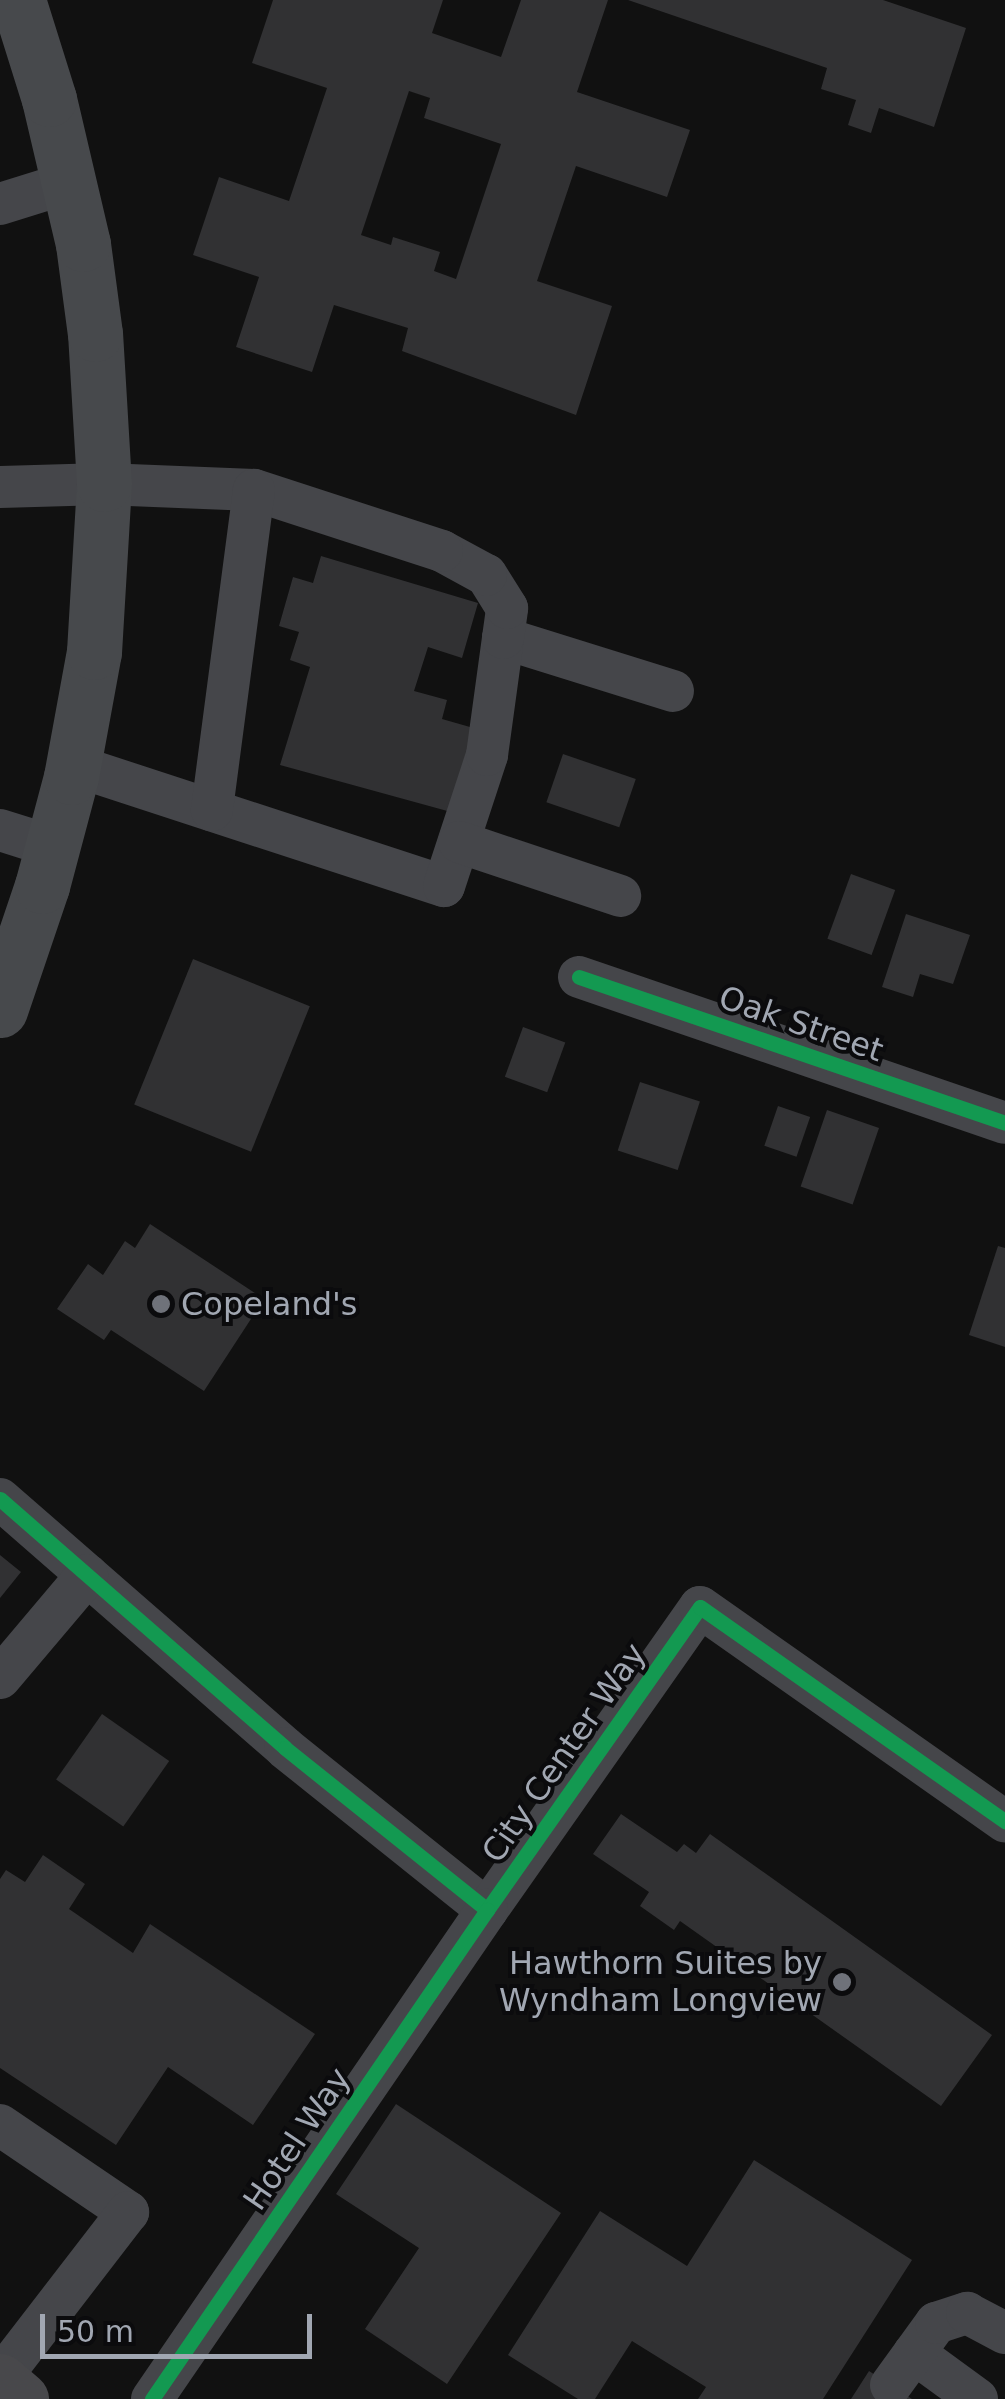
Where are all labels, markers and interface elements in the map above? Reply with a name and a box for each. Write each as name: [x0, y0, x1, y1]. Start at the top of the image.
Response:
street label: Oak Street: [714, 978, 888, 1070]
place label: Copeland's: [181, 1285, 357, 1323]
marker: Copeland's: [150, 1293, 172, 1315]
street label: City Center Way: [474, 1636, 654, 1870]
place label: Hawthorn Suites by Wyndham Longview: [499, 1945, 822, 2020]
marker: Hawthorn Suites by Wyndham Longview: [831, 1971, 853, 1993]
street label: Hotel Way: [235, 2061, 359, 2217]
scale bar: [45, 2294, 318, 2356]
text: 50 m: [57, 2314, 134, 2349]

